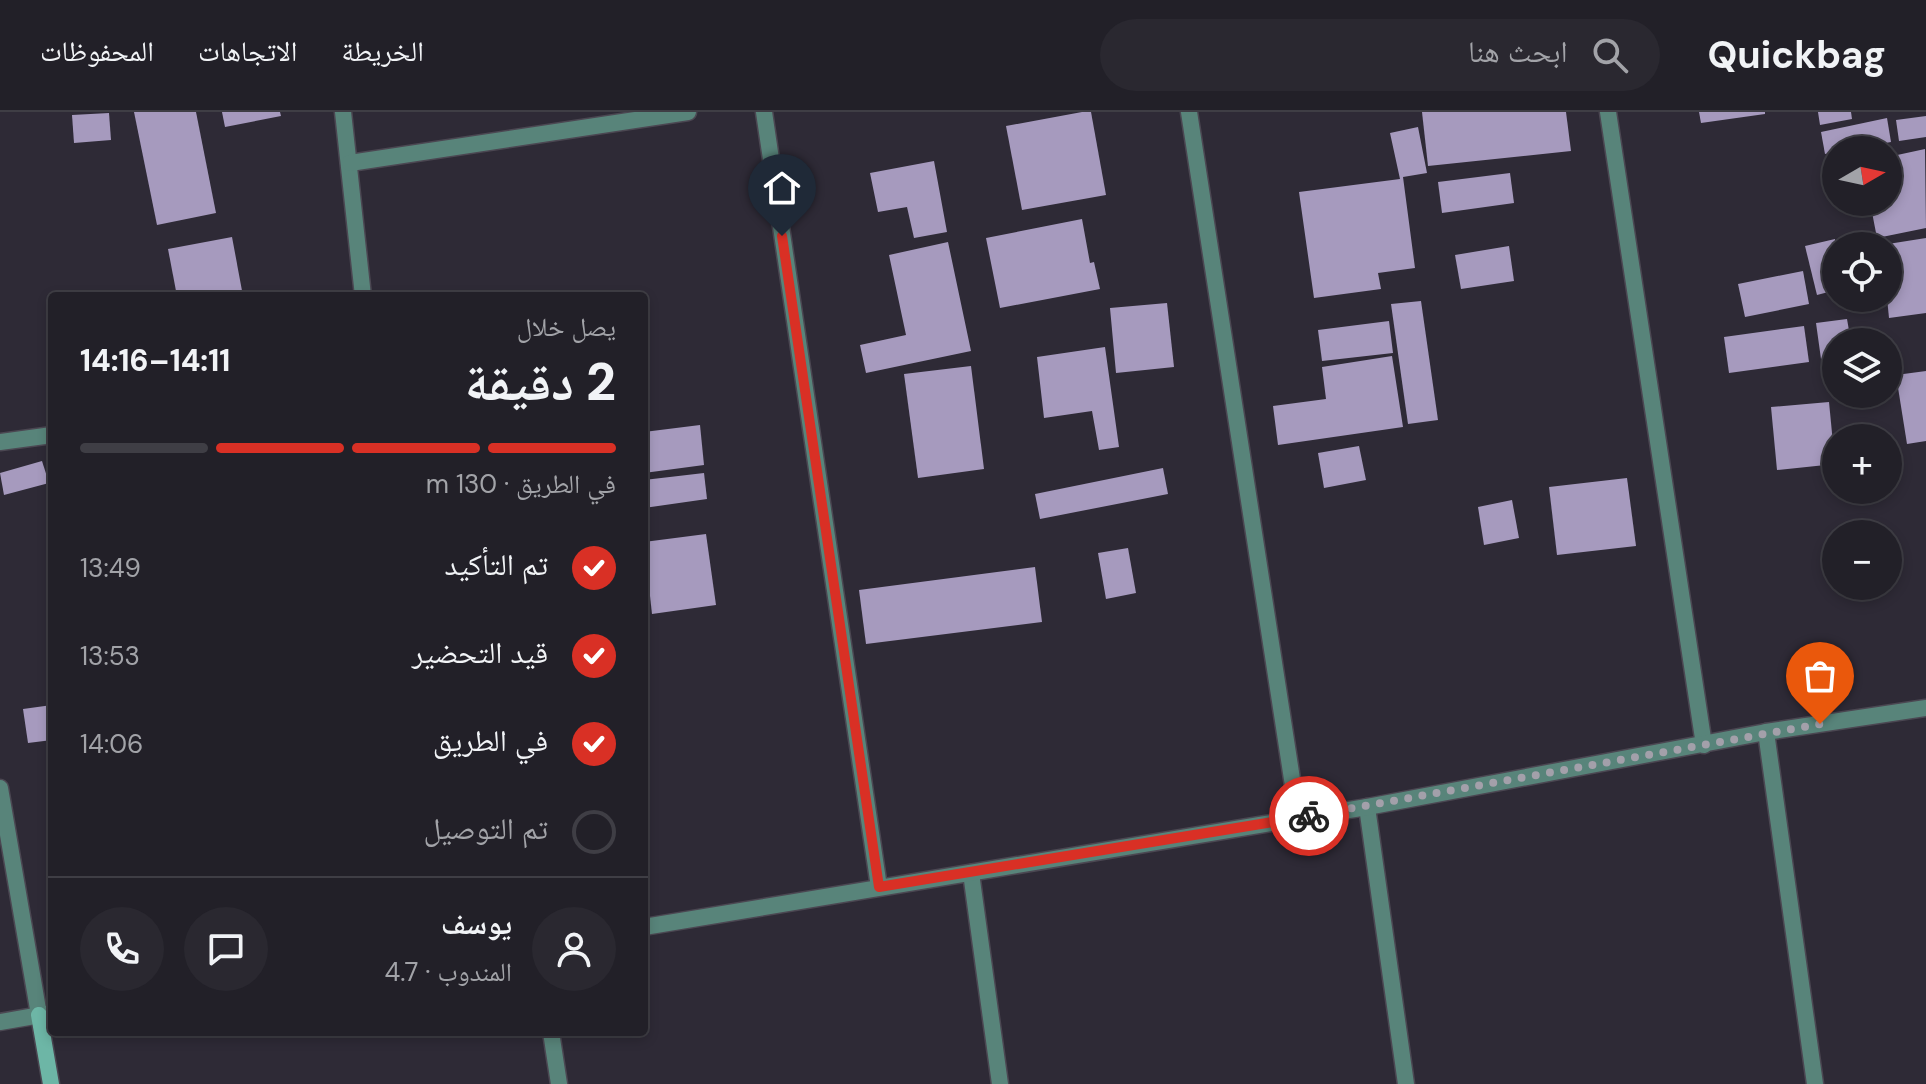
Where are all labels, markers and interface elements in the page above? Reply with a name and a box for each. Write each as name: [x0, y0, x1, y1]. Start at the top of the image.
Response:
search box: [1100, 19, 1660, 91]
text: Quickbag: [1708, 30, 1886, 80]
text: ابحث هنا: [1468, 32, 1568, 71]
text: المحفوظات: [40, 33, 154, 70]
text: الاتجاهات: [198, 33, 297, 70]
text: الخريطة: [341, 33, 424, 70]
icon: search: [1588, 33, 1632, 77]
north arrow: [1822, 136, 1902, 216]
map controls: [1822, 136, 1902, 600]
pin: [748, 154, 816, 236]
icon: home: [760, 166, 804, 210]
button: locate: [1822, 232, 1902, 312]
text: يصل خلال: [517, 310, 616, 344]
button: layers: [1822, 328, 1902, 408]
text: 14:11–14:16: [80, 341, 230, 380]
text: 2 دقيقة: [465, 348, 616, 416]
button: +: [1822, 424, 1902, 504]
text: في الطريق · 130 m: [426, 467, 616, 501]
button: −: [1822, 520, 1902, 600]
text: تم التأكيد: [445, 545, 548, 584]
icon: check: [572, 546, 616, 590]
text: 13:49: [80, 551, 141, 585]
text: قيد التحضير: [412, 633, 548, 672]
icon: check: [572, 634, 616, 678]
text: 13:53: [80, 639, 140, 673]
pin: [1786, 642, 1854, 724]
icon: bag: [1798, 654, 1842, 698]
text: في الطريق: [433, 721, 548, 760]
icon: check: [572, 722, 616, 766]
text: 14:06: [80, 727, 143, 761]
courier: [1269, 776, 1349, 856]
icon: bike: [1287, 794, 1331, 838]
text: تم التوصيل: [423, 809, 548, 848]
text: يوسف: [441, 904, 512, 943]
button: phone: [80, 907, 164, 991]
button: chat: [184, 907, 268, 991]
button: person: [532, 907, 616, 991]
text: المندوب · 4.7: [384, 955, 512, 989]

